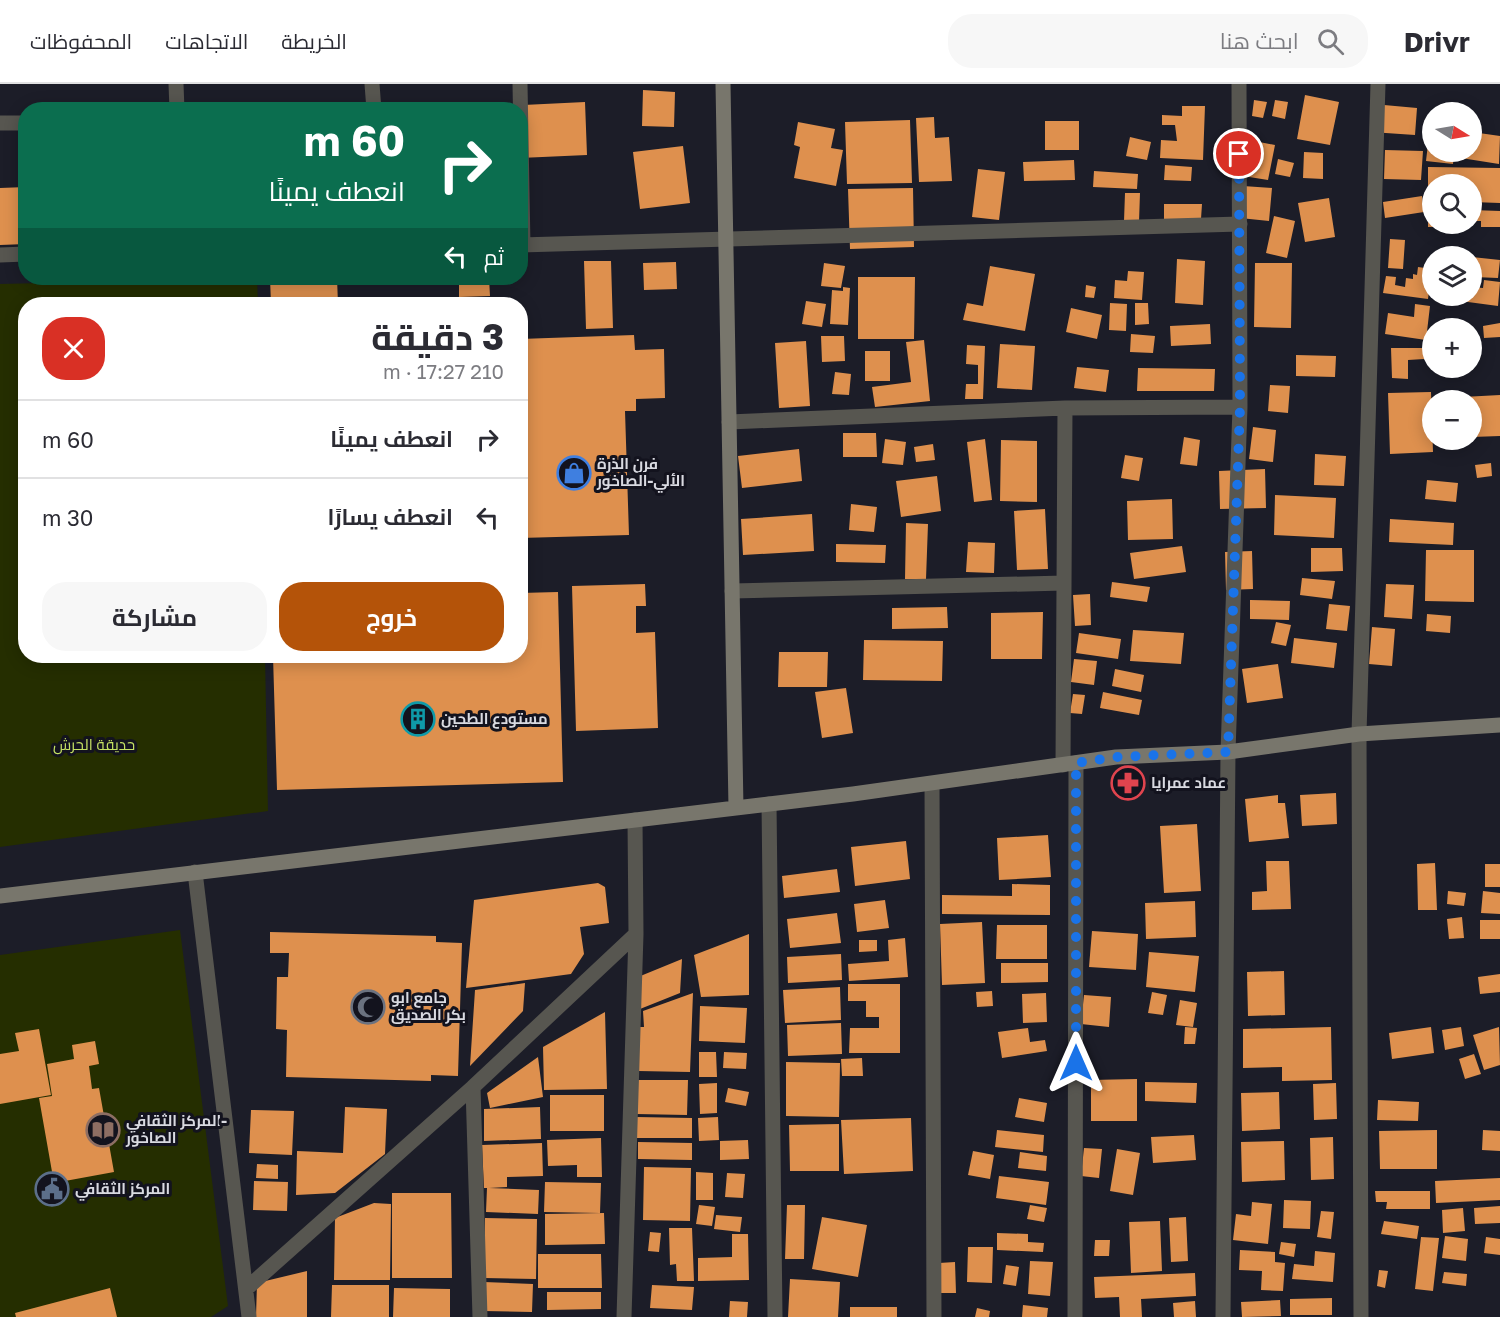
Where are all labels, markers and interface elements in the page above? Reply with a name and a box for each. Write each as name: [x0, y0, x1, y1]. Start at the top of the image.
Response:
search box: [948, 14, 1368, 68]
icon: search: [1314, 25, 1347, 58]
text: Drivr: [1404, 25, 1470, 58]
text: ابحث هنا: [1220, 27, 1299, 54]
text: المحفوظات: [30, 28, 132, 54]
text: الاتجاهات: [165, 28, 248, 54]
text: الخريطة: [281, 28, 347, 54]
north arrow: [1422, 102, 1482, 162]
map controls: [1422, 102, 1482, 450]
text: 60 m: [304, 115, 405, 165]
icon: right: [426, 126, 504, 204]
pin: [1213, 128, 1264, 179]
icon: arrive: [1222, 137, 1255, 170]
button: search: [1422, 174, 1482, 234]
text: انعطف يمينًا: [269, 175, 405, 207]
icon: left: [439, 240, 472, 273]
text: ثم: [484, 243, 504, 270]
button: layers: [1422, 246, 1482, 306]
text: 3 دقيقة: [371, 315, 504, 358]
button: close: [42, 317, 105, 380]
button: +: [1422, 318, 1482, 378]
text: 210 m · 17:27: [383, 359, 504, 383]
button: −: [1422, 390, 1482, 450]
icon: right: [471, 423, 504, 456]
text: انعطف يمينًا: [330, 425, 453, 452]
text: 60 m: [42, 426, 94, 453]
place label: فرن الذرة الألي-الصاخور: [596, 454, 685, 493]
shop icon: فرن الذرة الألي-الصاخور: [556, 455, 592, 491]
icon: left: [471, 501, 504, 534]
text: انعطف يسارًا: [328, 503, 453, 530]
text: 30 m: [42, 504, 94, 531]
button: مشاركة: [42, 582, 267, 651]
button: خروج: [279, 582, 504, 651]
building icon: مستودع الطحين: [400, 701, 436, 737]
place label: مستودع الطحين: [441, 709, 548, 729]
park label: حديقة الحرش: [53, 735, 135, 755]
pharmacy icon: عماد عمرايا: [1110, 765, 1146, 801]
place label: عماد عمرايا: [1151, 773, 1226, 792]
place label: جامع ابو بكر الصديق: [391, 988, 466, 1024]
mosque icon: جامع ابو بكر الصديق: [350, 989, 386, 1025]
position arrow: [1044, 1031, 1108, 1095]
place label: المركز الثقافي- الصاخور: [125, 1111, 227, 1147]
library icon: المركز الثقافي- الصاخور: [85, 1112, 121, 1148]
public building icon: المركز الثقافي: [34, 1171, 70, 1207]
place label: المركز الثقافي: [75, 1179, 170, 1201]

